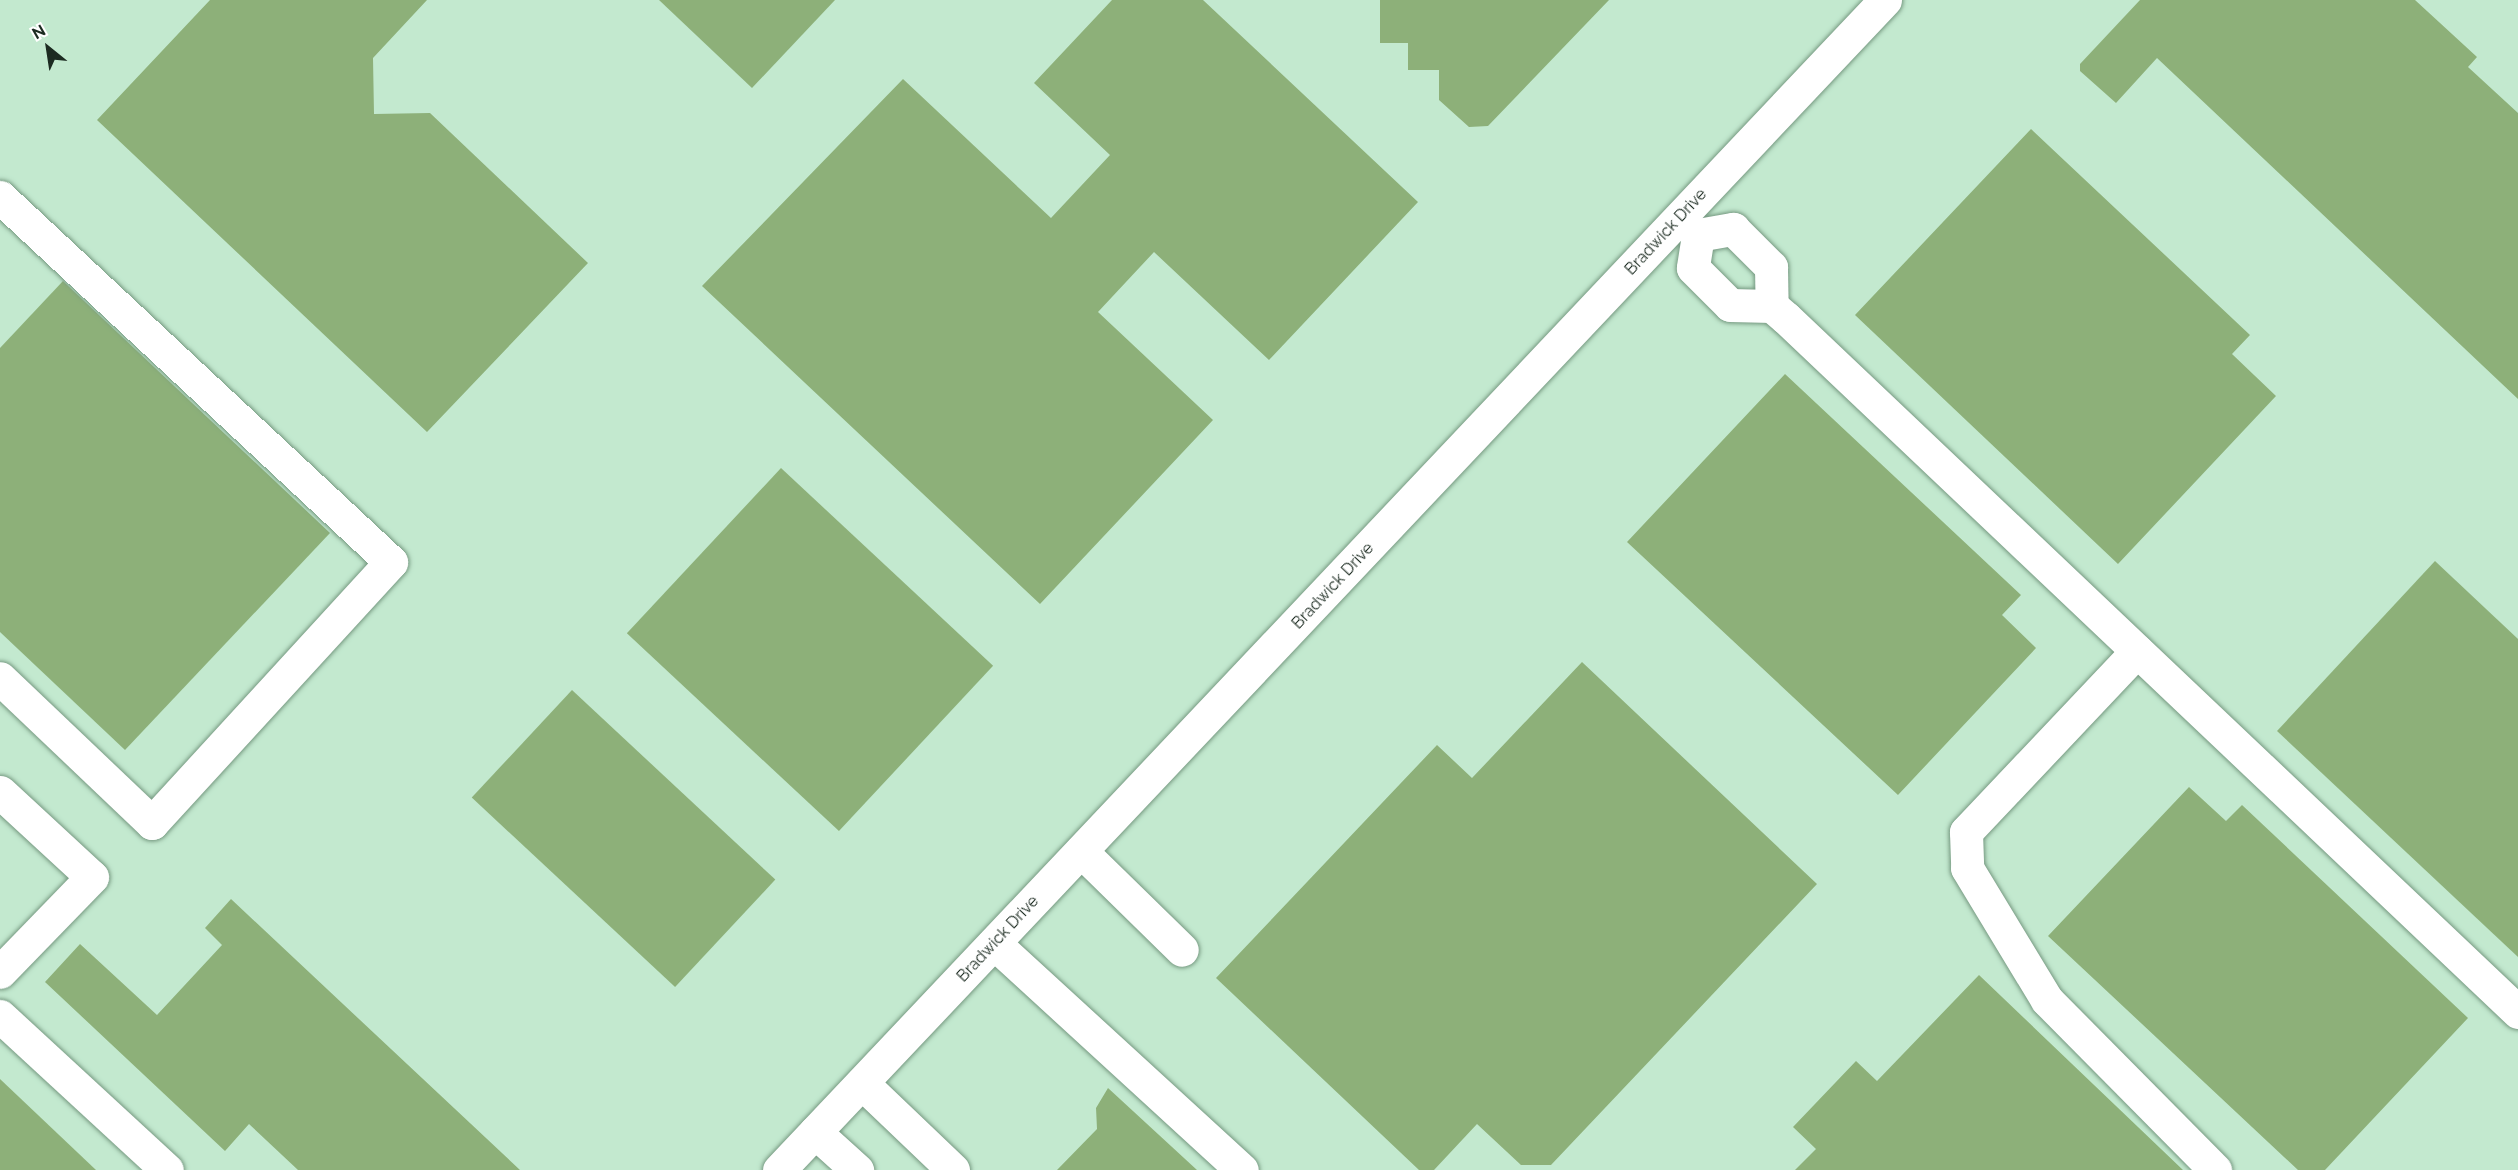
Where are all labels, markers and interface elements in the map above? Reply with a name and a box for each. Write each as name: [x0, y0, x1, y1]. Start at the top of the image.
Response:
north arrow: [18, 18, 78, 78]
text: N: [29, 21, 49, 43]
street label: Bradwick Drive: [1621, 185, 1711, 279]
street label: Bradwick Drive: [1288, 539, 1378, 633]
street label: Bradwick Drive: [953, 892, 1043, 986]

